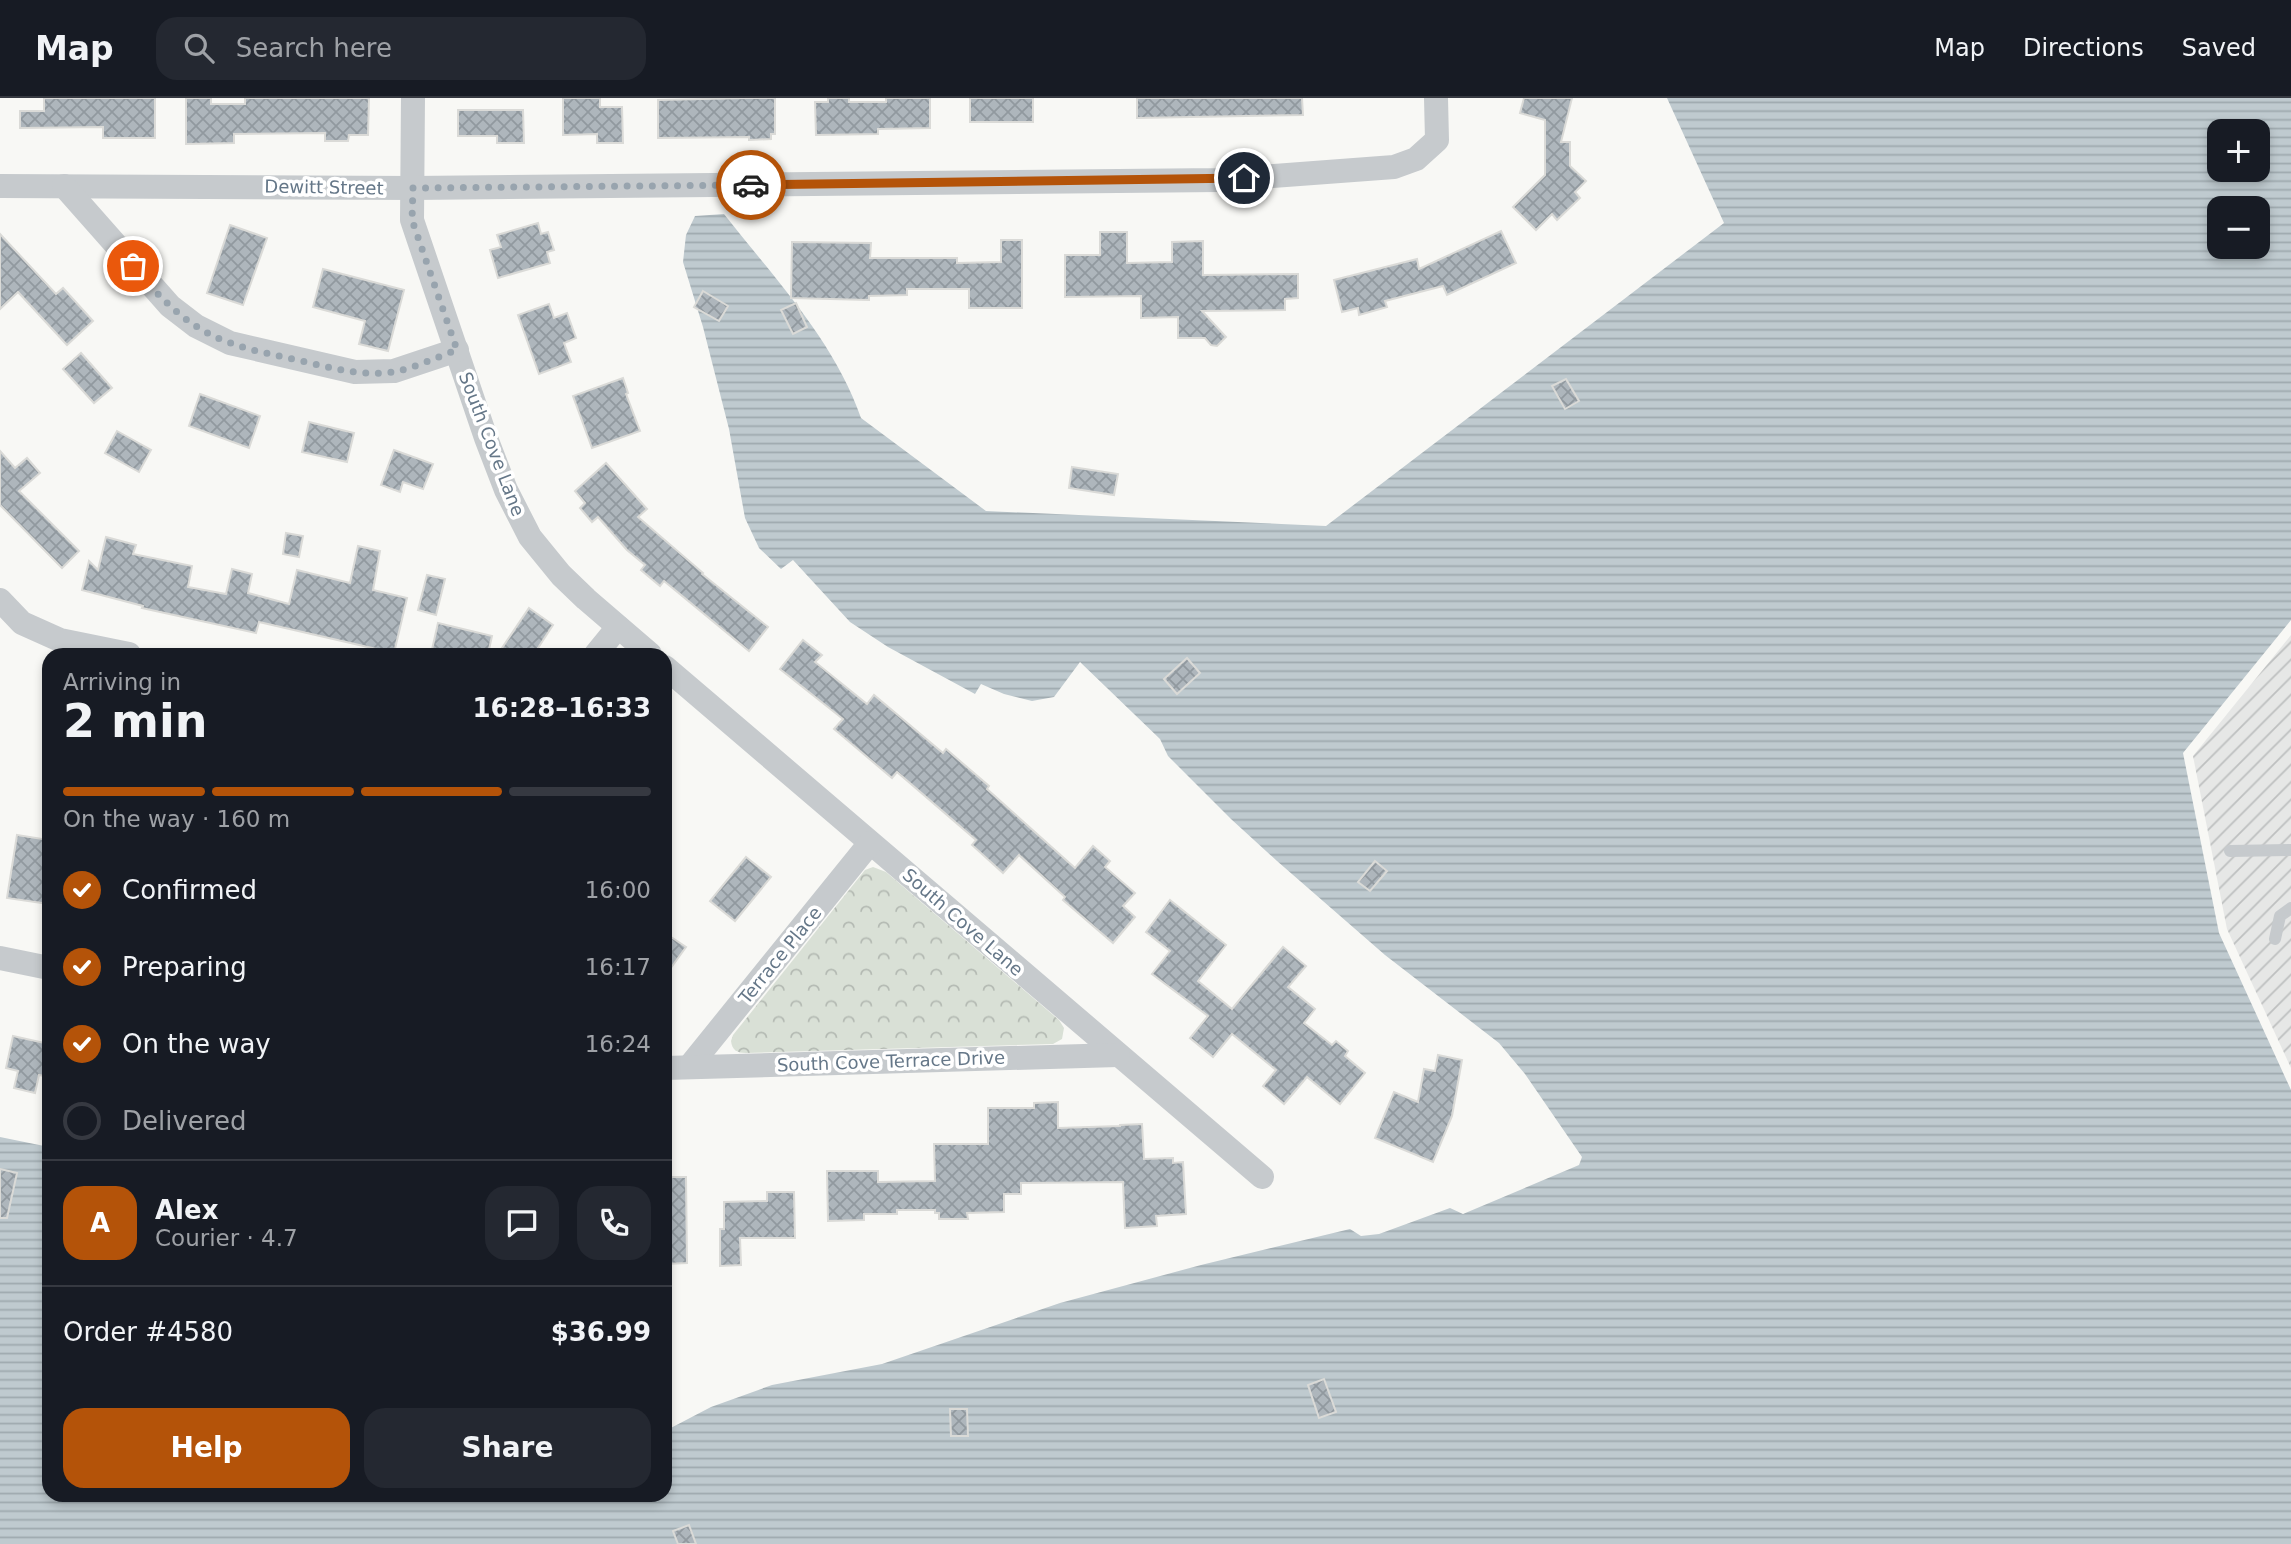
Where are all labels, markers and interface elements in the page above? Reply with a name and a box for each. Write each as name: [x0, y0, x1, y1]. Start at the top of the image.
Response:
search box: [156, 17, 646, 80]
text: Map: [35, 29, 114, 68]
icon: search: [180, 29, 218, 67]
text: Search here: [236, 33, 392, 63]
text: Map: [1934, 34, 1985, 62]
text: Directions: [2023, 34, 2144, 62]
text: Saved: [2182, 34, 2256, 62]
map controls: [2207, 119, 2270, 259]
button: +: [2207, 119, 2270, 182]
pin: [1214, 148, 1274, 208]
courier: [716, 150, 786, 220]
icon: home: [1225, 159, 1263, 197]
icon: car: [732, 166, 770, 204]
street label: Dewitt Street: [264, 175, 384, 199]
button: −: [2207, 196, 2270, 259]
pin: [103, 236, 163, 296]
icon: bag: [114, 247, 152, 285]
street label: South Cove Lane: [455, 369, 529, 519]
text: Arriving in: [63, 669, 181, 695]
text: 16:28–16:33: [472, 693, 651, 723]
text: 2 min: [63, 694, 207, 748]
text: On the way · 160 m: [63, 806, 290, 832]
street label: South Cove Lane: [899, 864, 1027, 980]
icon: check: [63, 871, 101, 909]
text: Confirmed: [122, 875, 257, 905]
text: 16:00: [585, 877, 651, 903]
street label: Terrace Place: [734, 902, 826, 1009]
icon: check: [63, 948, 101, 986]
text: Preparing: [122, 952, 247, 982]
text: 16:17: [585, 954, 651, 980]
icon: check: [63, 1025, 101, 1063]
text: On the way: [122, 1029, 271, 1059]
text: 16:24: [585, 1031, 651, 1057]
street label: South Cove Terrace Drive: [777, 1047, 1005, 1075]
text: Delivered: [122, 1106, 246, 1136]
button: chat: [485, 1186, 559, 1260]
button: phone: [577, 1186, 651, 1260]
text: Alex: [155, 1195, 218, 1225]
text: A: [90, 1208, 110, 1238]
text: Courier · 4.7: [155, 1225, 298, 1251]
text: Order #4580: [63, 1317, 233, 1347]
text: $36.99: [551, 1317, 651, 1347]
button: Help: [63, 1408, 350, 1488]
button: Share: [364, 1408, 651, 1488]

